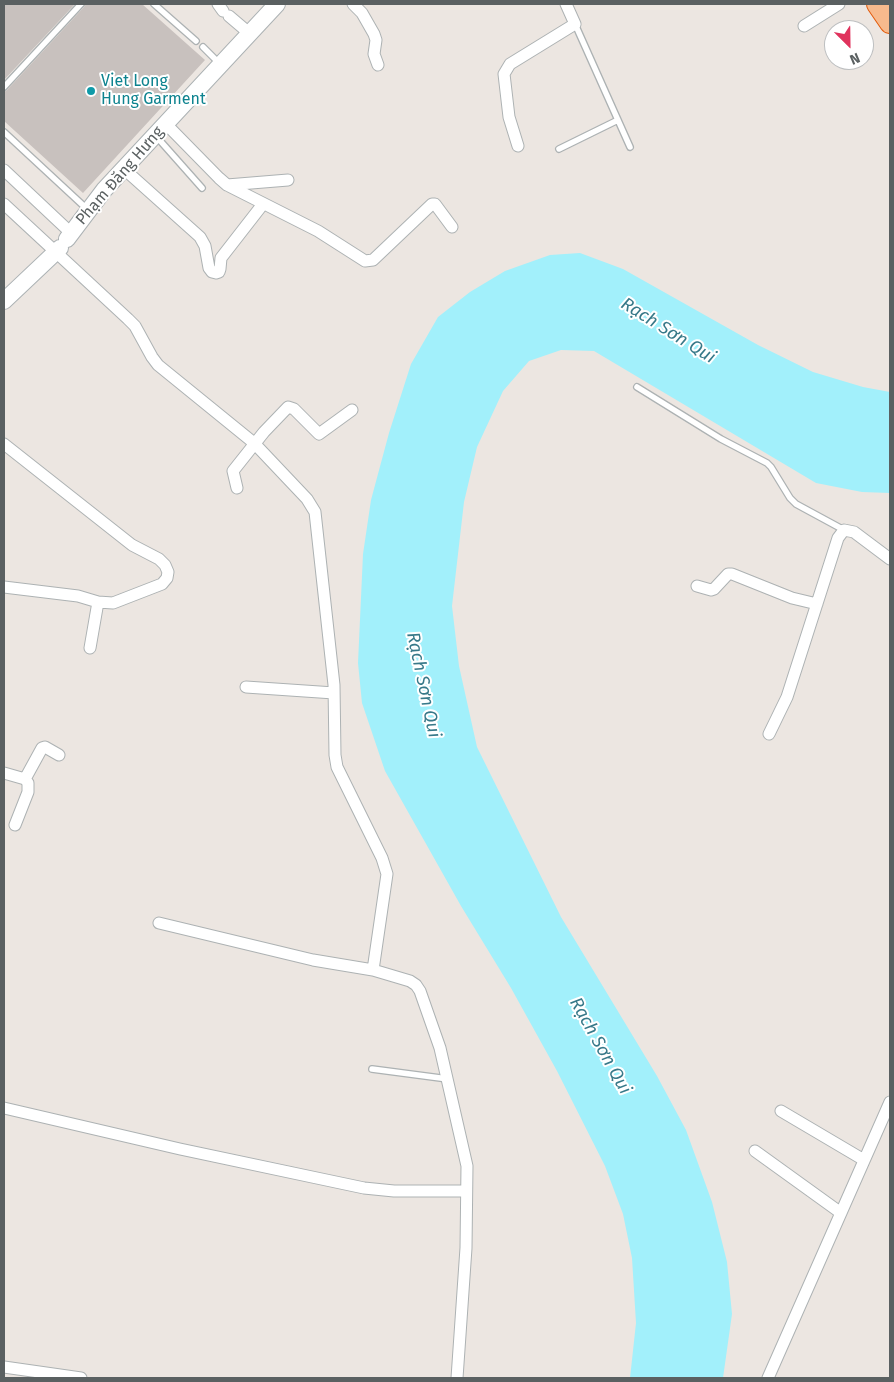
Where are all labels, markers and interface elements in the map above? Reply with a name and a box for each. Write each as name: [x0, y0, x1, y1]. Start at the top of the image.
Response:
north arrow: [824, 20, 874, 70]
text: N: [847, 49, 862, 68]
place label: Viet Long Hung Garment: [101, 72, 206, 110]
marker: Viet Long Hung Garment: [85, 85, 97, 97]
street label: Phạm Đăng Hưng: [72, 123, 168, 229]
water label: Rạch Sơn Qui: [617, 293, 719, 369]
water label: Rạch Sơn Qui: [401, 630, 445, 740]
water label: Rạch Sơn Qui: [565, 994, 635, 1098]

